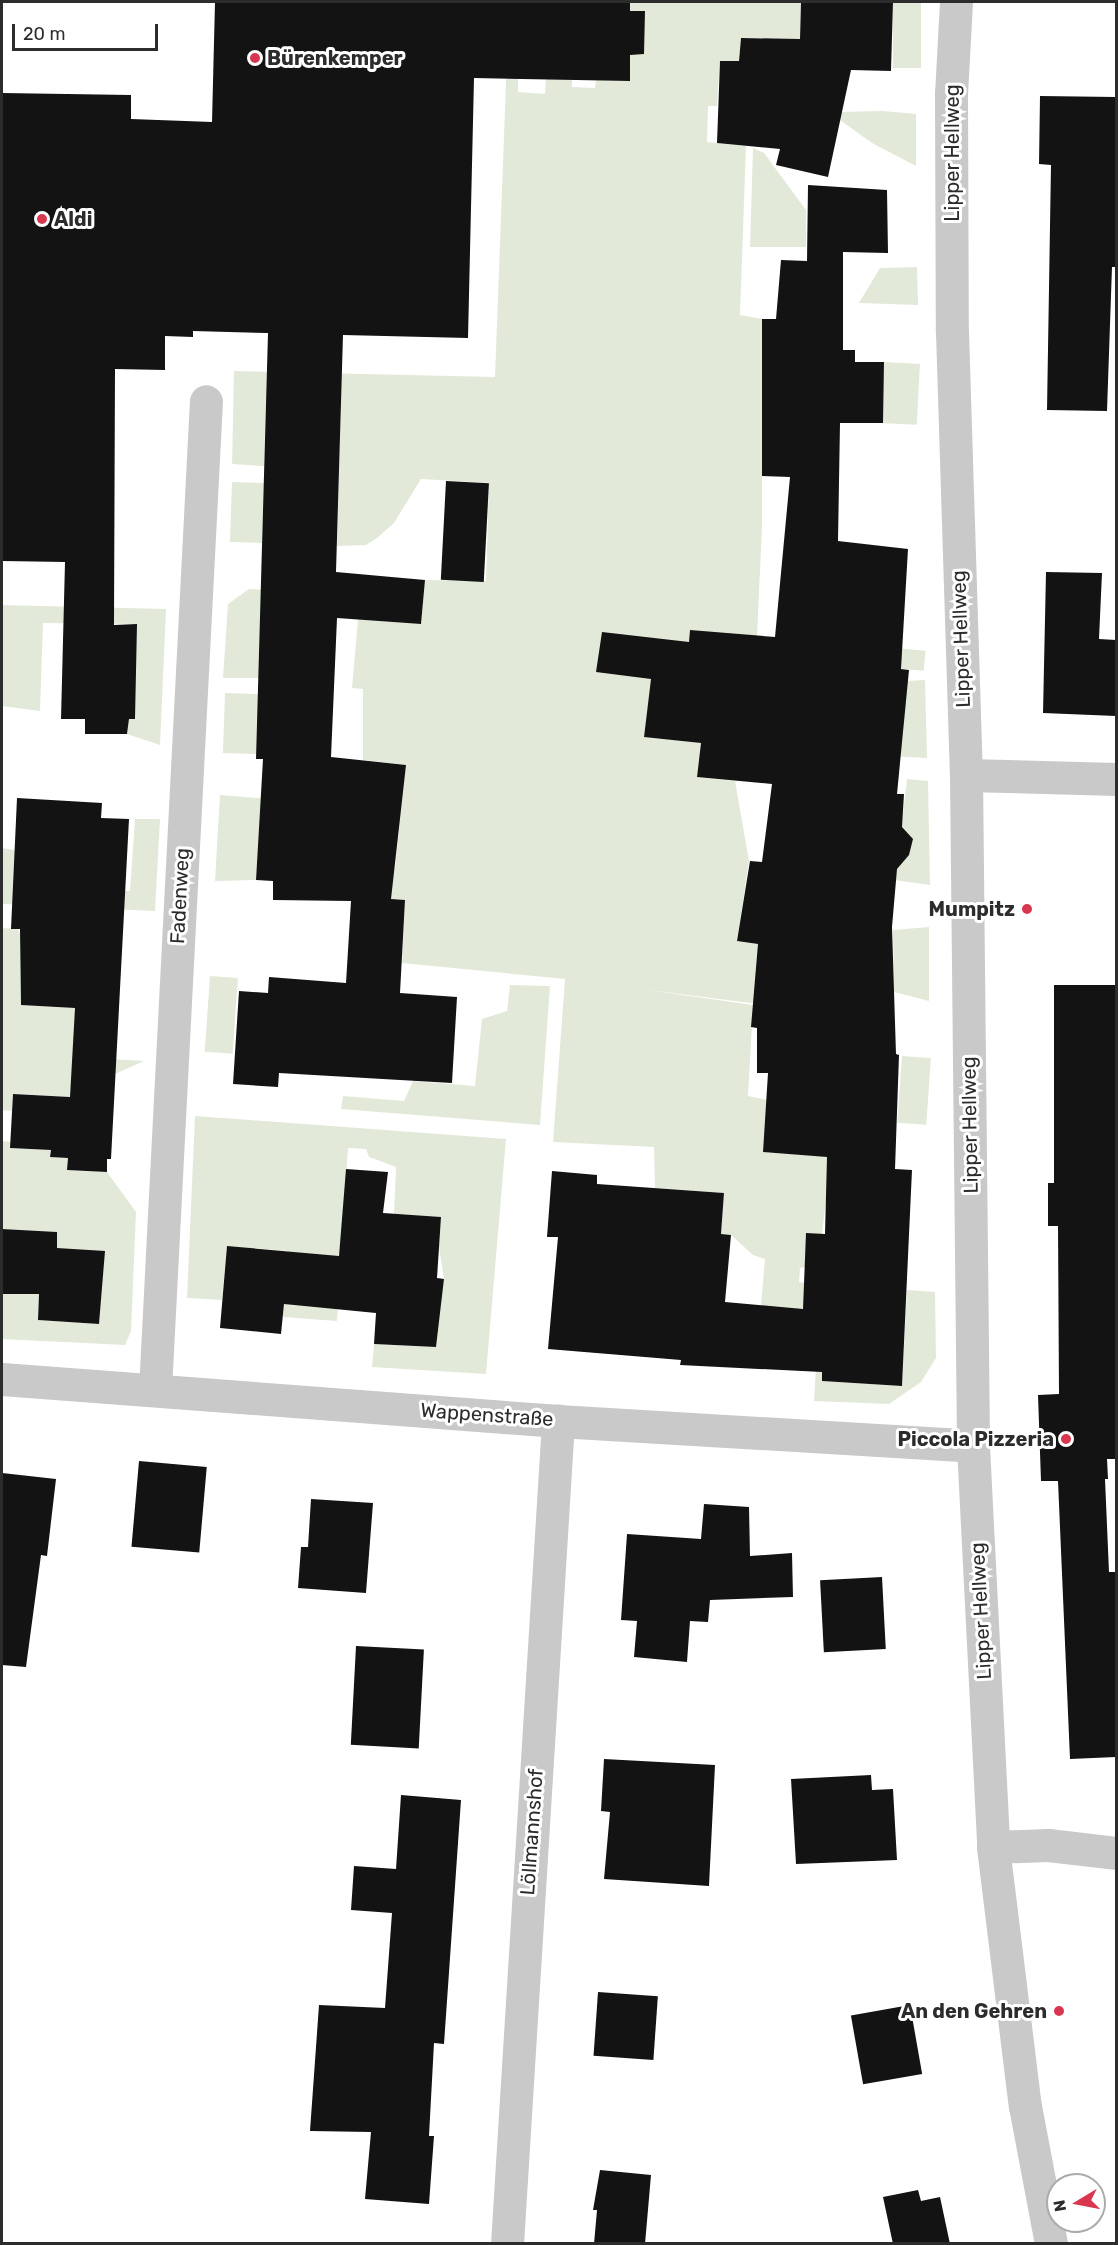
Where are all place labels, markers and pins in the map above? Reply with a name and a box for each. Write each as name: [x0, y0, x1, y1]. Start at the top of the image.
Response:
place label: Bürenkemper: [267, 46, 403, 70]
marker: Bürenkemper: [248, 51, 262, 65]
place label: Aldi: [54, 207, 92, 231]
marker: Aldi: [35, 212, 49, 226]
place label: Mumpitz: [929, 897, 1015, 921]
marker: Mumpitz: [1020, 902, 1034, 916]
place label: Piccola Pizzeria: [897, 1427, 1054, 1451]
marker: Piccola Pizzeria: [1059, 1432, 1073, 1446]
place label: An den Gehren: [901, 1999, 1047, 2023]
marker: An den Gehren: [1052, 2004, 1066, 2018]

